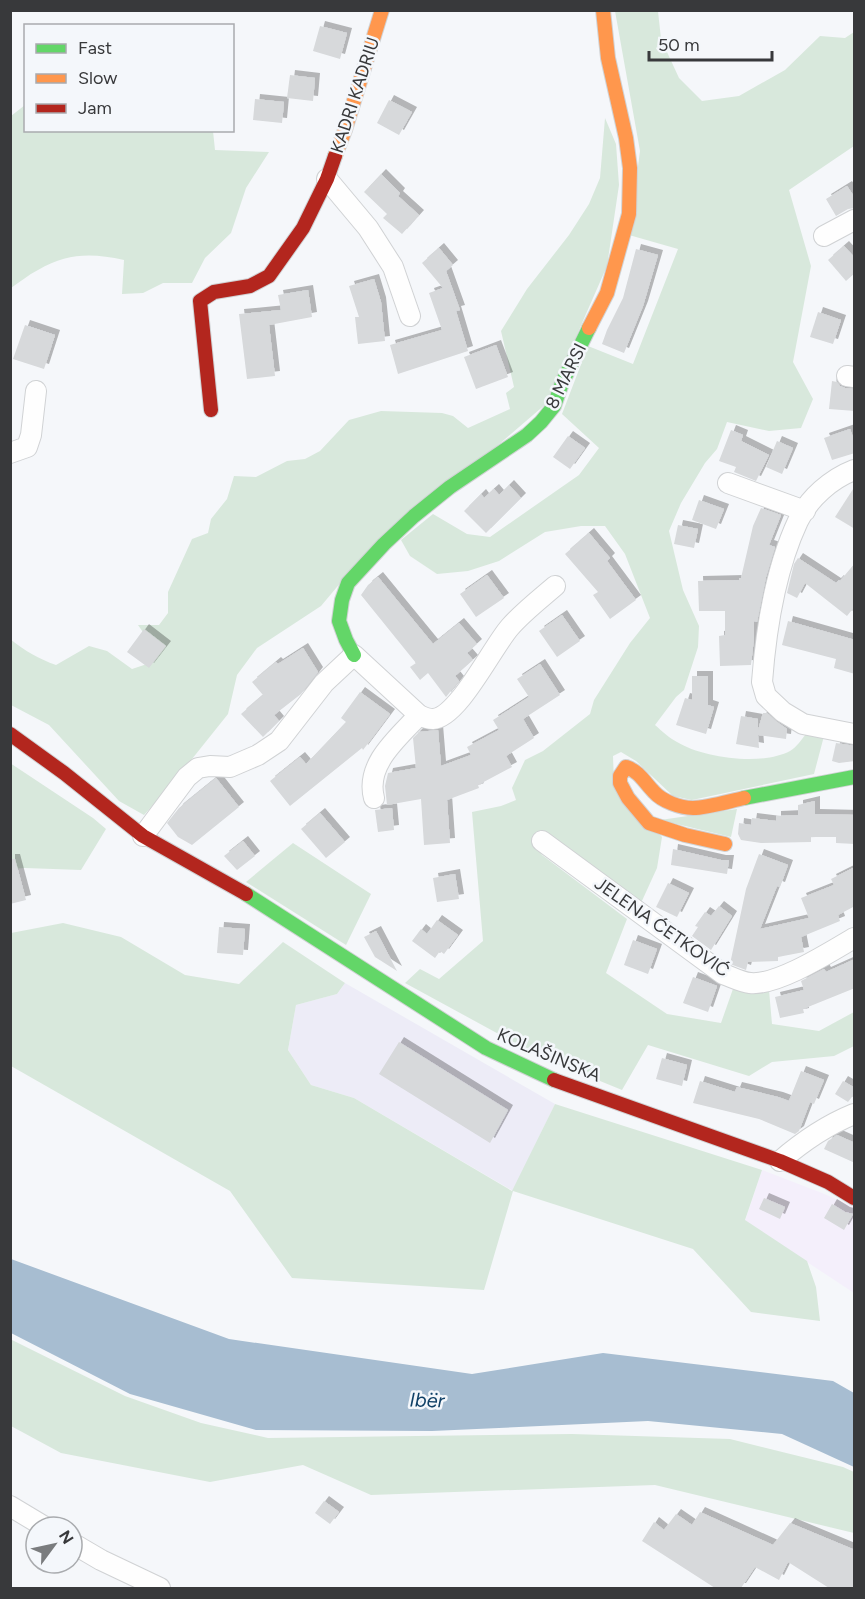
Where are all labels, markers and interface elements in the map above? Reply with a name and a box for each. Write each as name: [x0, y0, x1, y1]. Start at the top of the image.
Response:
legend: [24, 24, 234, 132]
scale bar: [649, 24, 772, 62]
street label: KADRI KADRIU: [326, 34, 384, 156]
text: 50 m: [658, 34, 700, 56]
text: Fast: [78, 37, 112, 59]
text: Slow: [78, 67, 117, 89]
text: Jam: [78, 97, 112, 119]
street label: 8 MARSI: [541, 340, 591, 412]
street label: JELENA ĆETKOVIĆ: [590, 872, 734, 982]
street label: KOLAŠINSKA: [494, 1023, 604, 1087]
water label: Ibër: [409, 1387, 446, 1413]
north arrow: [24, 1515, 84, 1575]
text: N: [55, 1527, 77, 1547]

